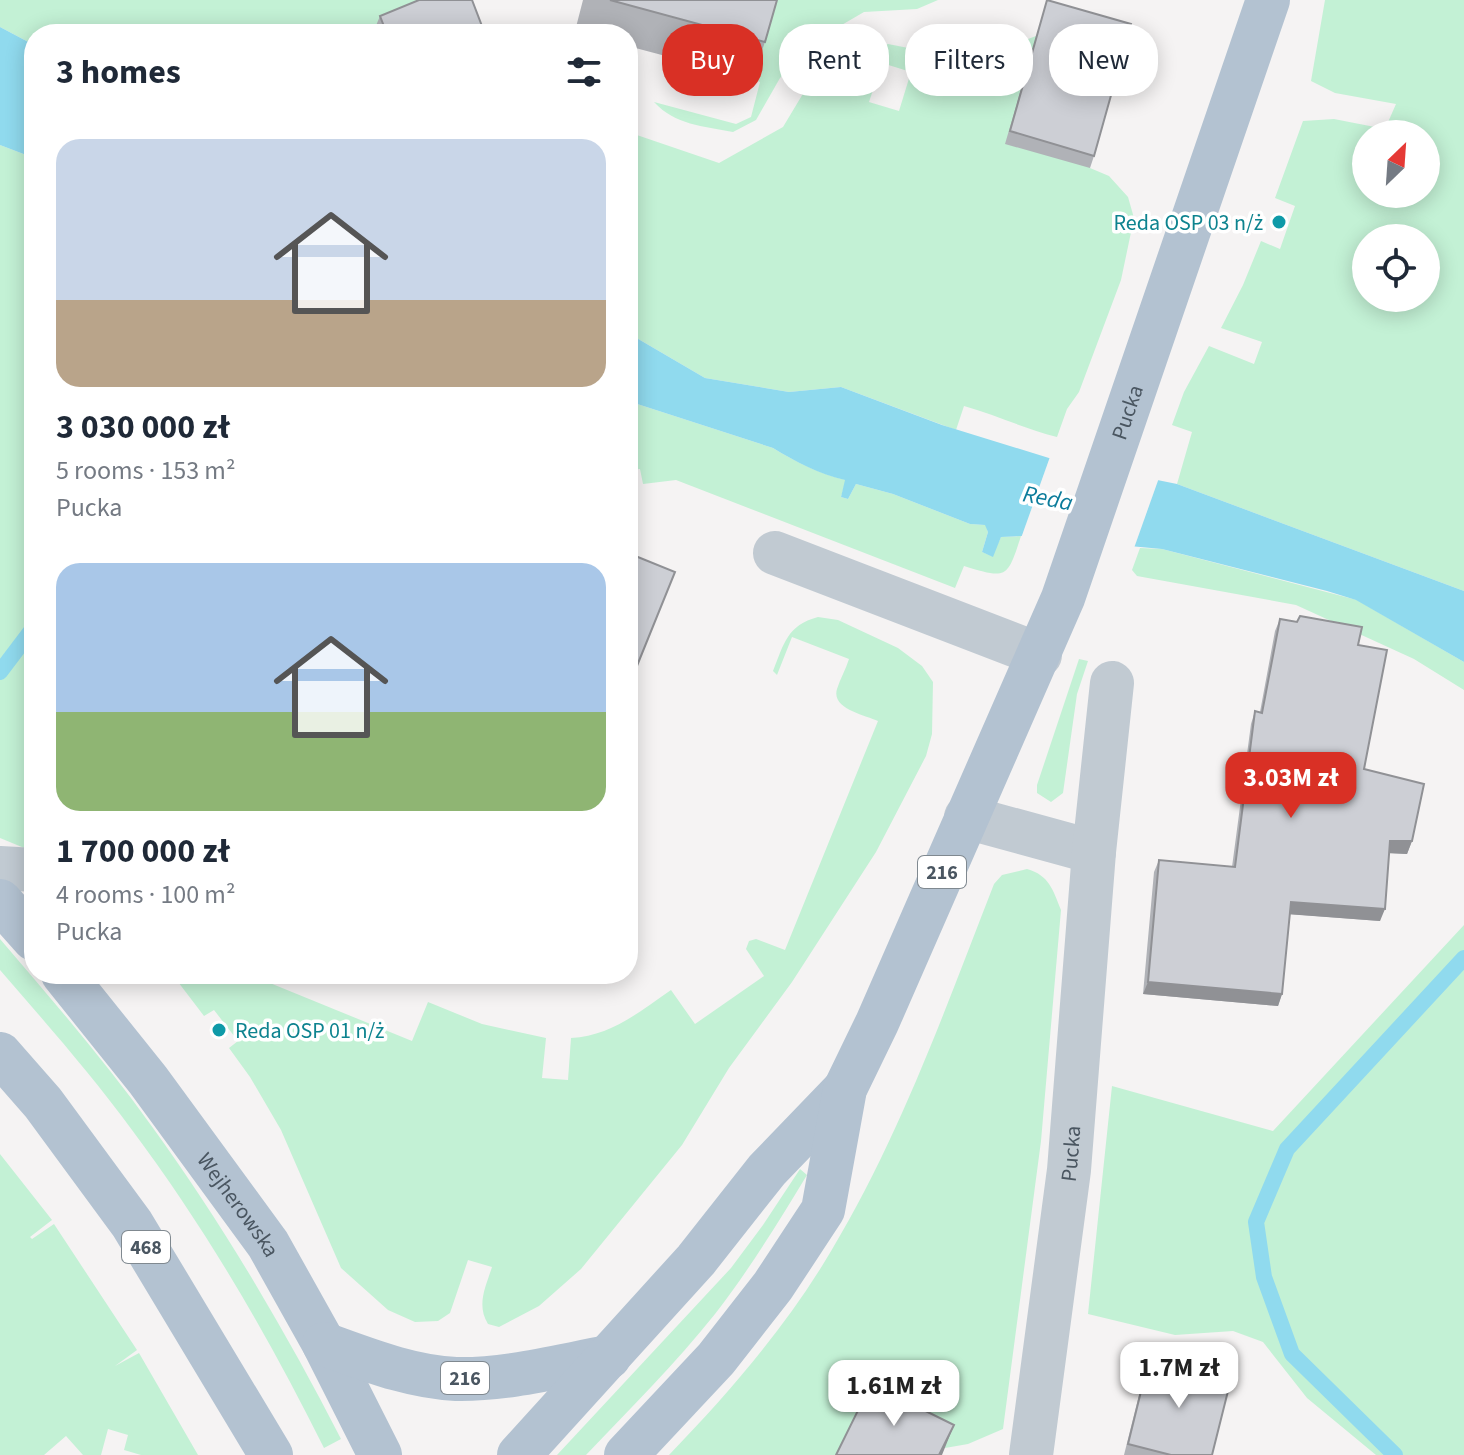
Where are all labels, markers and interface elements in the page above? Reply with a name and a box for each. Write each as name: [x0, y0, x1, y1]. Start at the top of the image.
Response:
chip: Buy: [662, 24, 763, 96]
chip: Rent: [779, 24, 889, 96]
chip: Filters: [905, 24, 1033, 96]
chip: New: [1049, 24, 1158, 96]
text: 3 homes: [56, 48, 181, 97]
icon: filters: [562, 50, 606, 94]
north arrow: [1352, 120, 1440, 208]
map controls: [1352, 120, 1440, 312]
icon: home: [259, 191, 403, 335]
place label: Reda OSP 03 n/ż: [1114, 207, 1263, 239]
marker: Reda OSP 03 n/ż: [1270, 213, 1288, 231]
button: locate: [1352, 224, 1440, 312]
street label: Pucka: [1103, 381, 1152, 444]
text: 3 030 000 zł: [56, 403, 230, 452]
text: 5 rooms · 153 m²: [56, 452, 235, 489]
water label: Reda: [1020, 477, 1076, 520]
text: Pucka: [56, 489, 122, 526]
icon: home: [259, 615, 403, 759]
pin: 3.03M zł: [1208, 752, 1374, 820]
text: 3.03M zł: [1243, 759, 1339, 796]
text: 1 700 000 zł: [56, 827, 230, 876]
road number: 216: [918, 856, 966, 888]
text: 4 rooms · 100 m²: [56, 876, 235, 913]
text: Pucka: [56, 913, 122, 950]
place label: Reda OSP 01 n/ż: [235, 1015, 384, 1047]
marker: Reda OSP 01 n/ż: [210, 1021, 228, 1039]
street label: Pucka: [1053, 1124, 1089, 1184]
street label: Wejherowska: [189, 1146, 287, 1263]
road number: 468: [122, 1231, 170, 1263]
pin: 1.7M zł: [1105, 1342, 1253, 1410]
text: 1.7M zł: [1138, 1349, 1220, 1386]
pin: 1.61M zł: [811, 1360, 977, 1428]
road number: 216: [441, 1362, 489, 1394]
text: 1.61M zł: [846, 1367, 942, 1404]

